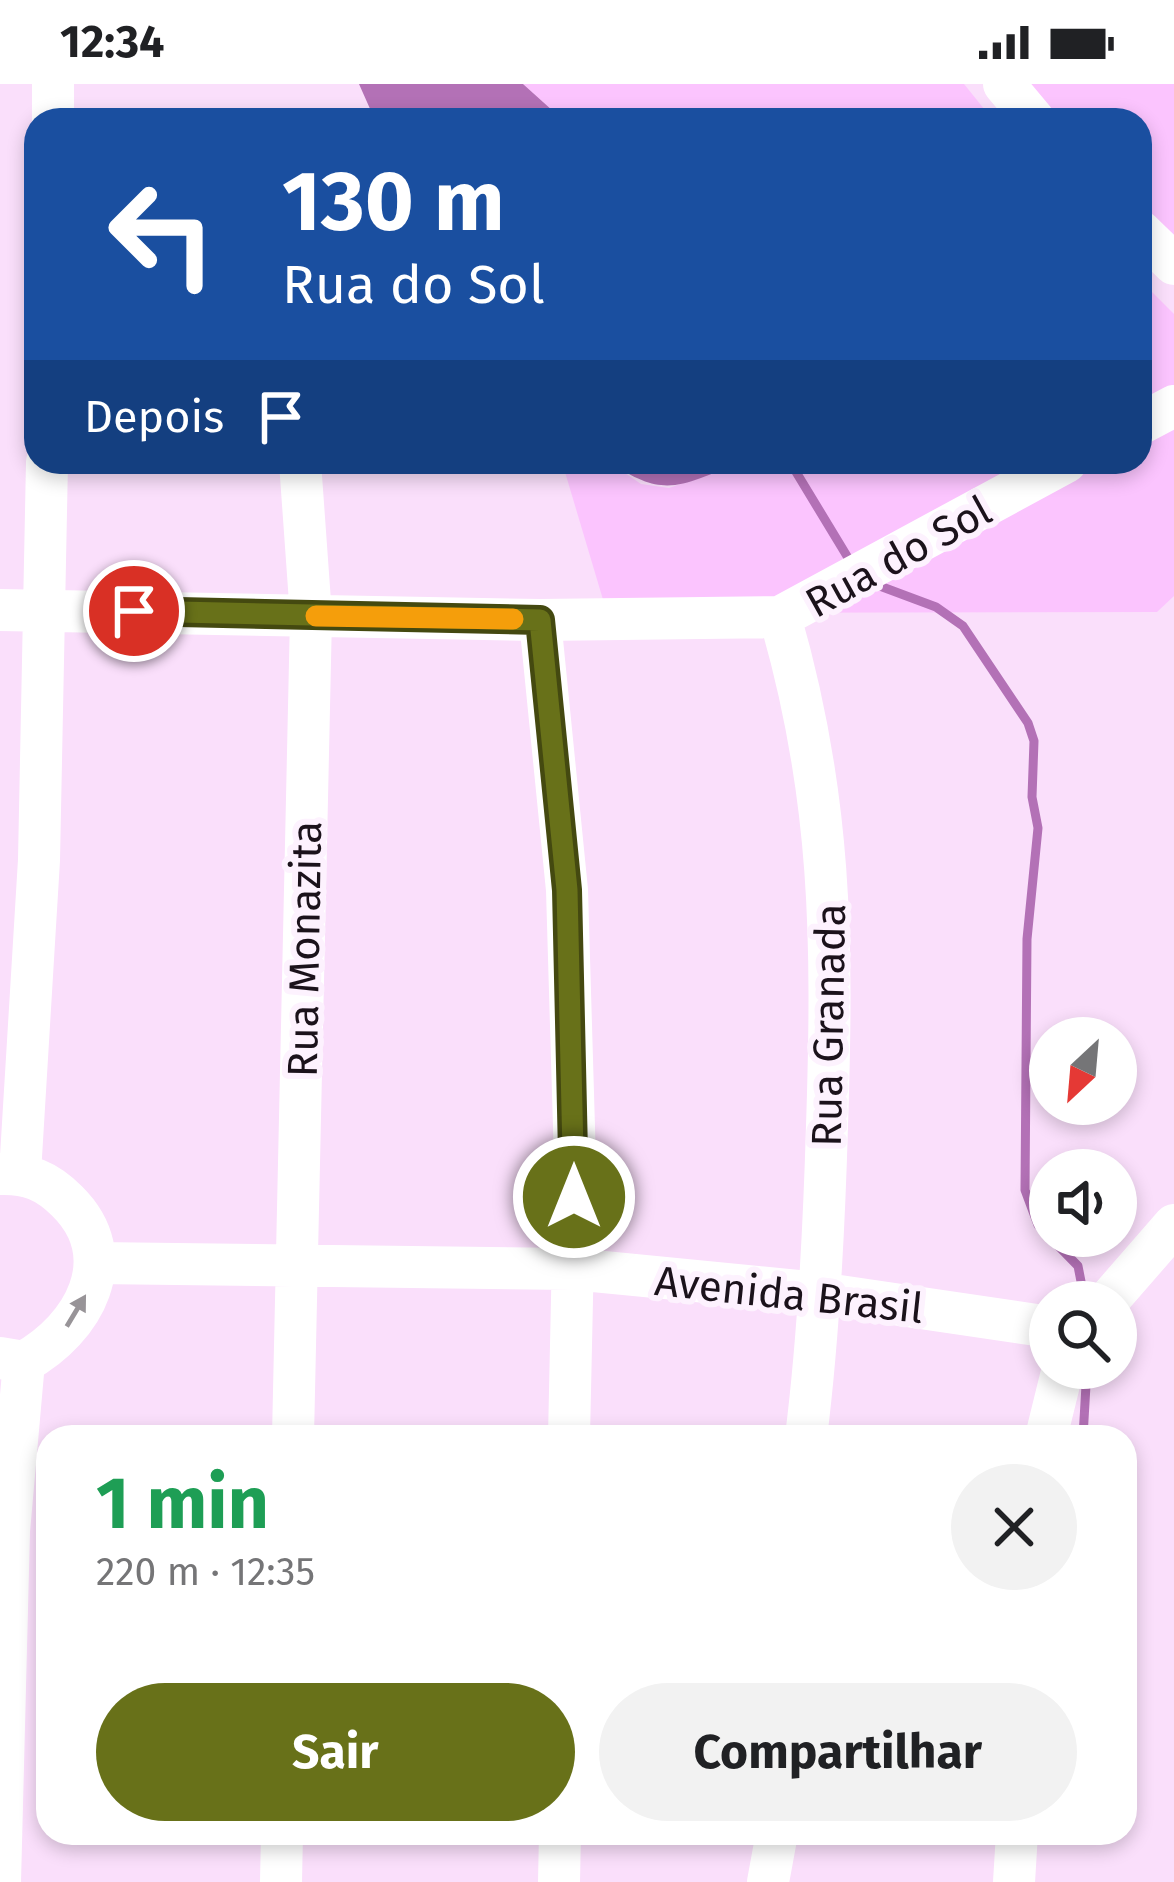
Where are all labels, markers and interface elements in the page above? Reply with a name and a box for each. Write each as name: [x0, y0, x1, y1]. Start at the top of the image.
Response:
text: 12:34: [60, 15, 164, 69]
text: 130 m: [282, 151, 505, 252]
icon: left: [84, 156, 240, 312]
text: Rua do Sol: [282, 253, 545, 317]
icon: arrive: [248, 384, 314, 450]
text: Depois: [84, 390, 224, 444]
street label: Rua do Sol: [797, 485, 1000, 628]
pin: [83, 560, 185, 662]
icon: arrive: [101, 578, 167, 644]
street label: Rua Monazita: [278, 820, 332, 1078]
street label: Rua Granada: [802, 903, 856, 1147]
north arrow: [1029, 1017, 1137, 1125]
map controls: [1029, 1017, 1137, 1389]
position arrow: [511, 1134, 637, 1260]
button: sound: [1029, 1149, 1137, 1257]
street label: Avenida Brasil: [652, 1256, 926, 1334]
button: search: [1029, 1281, 1137, 1389]
one-way arrow: [64, 1294, 86, 1327]
text: 1 min: [96, 1461, 269, 1547]
button: close: [951, 1464, 1077, 1590]
text: 220 m · 12:35: [96, 1549, 315, 1595]
button: Sair: [96, 1683, 575, 1821]
button: Compartilhar: [599, 1683, 1077, 1821]

